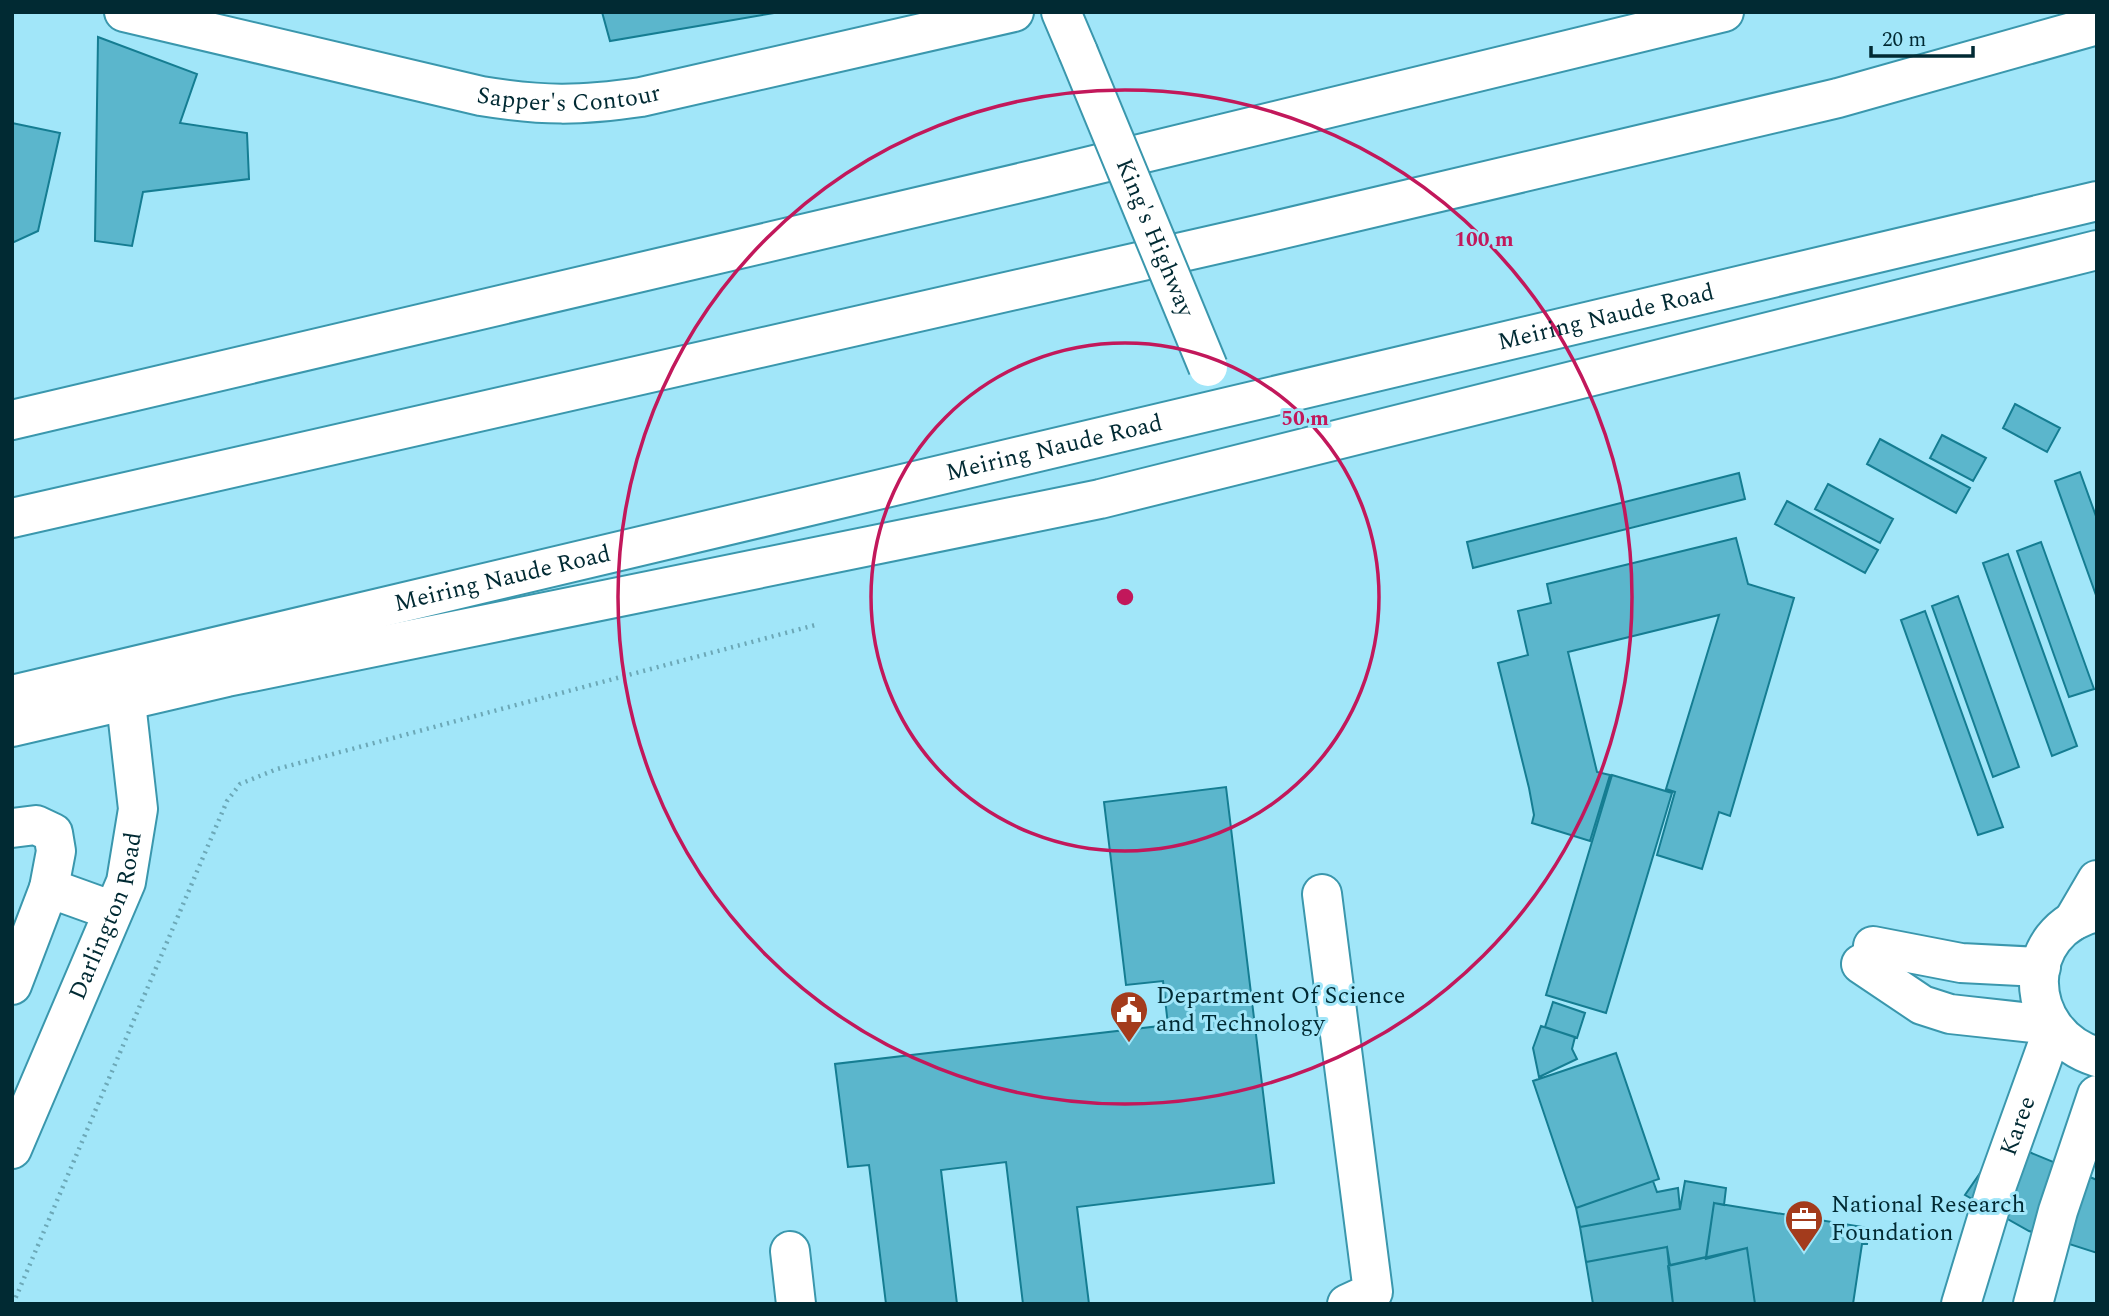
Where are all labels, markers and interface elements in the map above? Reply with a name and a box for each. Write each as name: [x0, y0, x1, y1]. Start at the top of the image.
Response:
scale bar: [1871, 14, 1972, 58]
text: 20 m: [1882, 24, 1926, 56]
street label: Sapper's Contour: [474, 75, 664, 122]
street label: King's Highway: [1106, 153, 1204, 324]
text: 100 m: [1454, 224, 1514, 256]
street label: Meiring Naude Road: [1494, 274, 1718, 360]
text: 50 m: [1281, 403, 1329, 435]
street label: Meiring Naude Road: [942, 405, 1166, 491]
street label: Meiring Naude Road: [390, 536, 614, 622]
centre of rings: [1113, 585, 1137, 609]
street label: Darlington Road: [60, 830, 152, 1006]
place label: Department Of Science and Technology: [1156, 978, 1405, 1042]
public building icon: Department Of Science and Technology: [1108, 989, 1150, 1044]
street label: Karee: [1991, 1091, 2045, 1161]
place label: National Research Foundation: [1831, 1187, 2026, 1251]
office icon: National Research Foundation: [1783, 1198, 1825, 1253]

